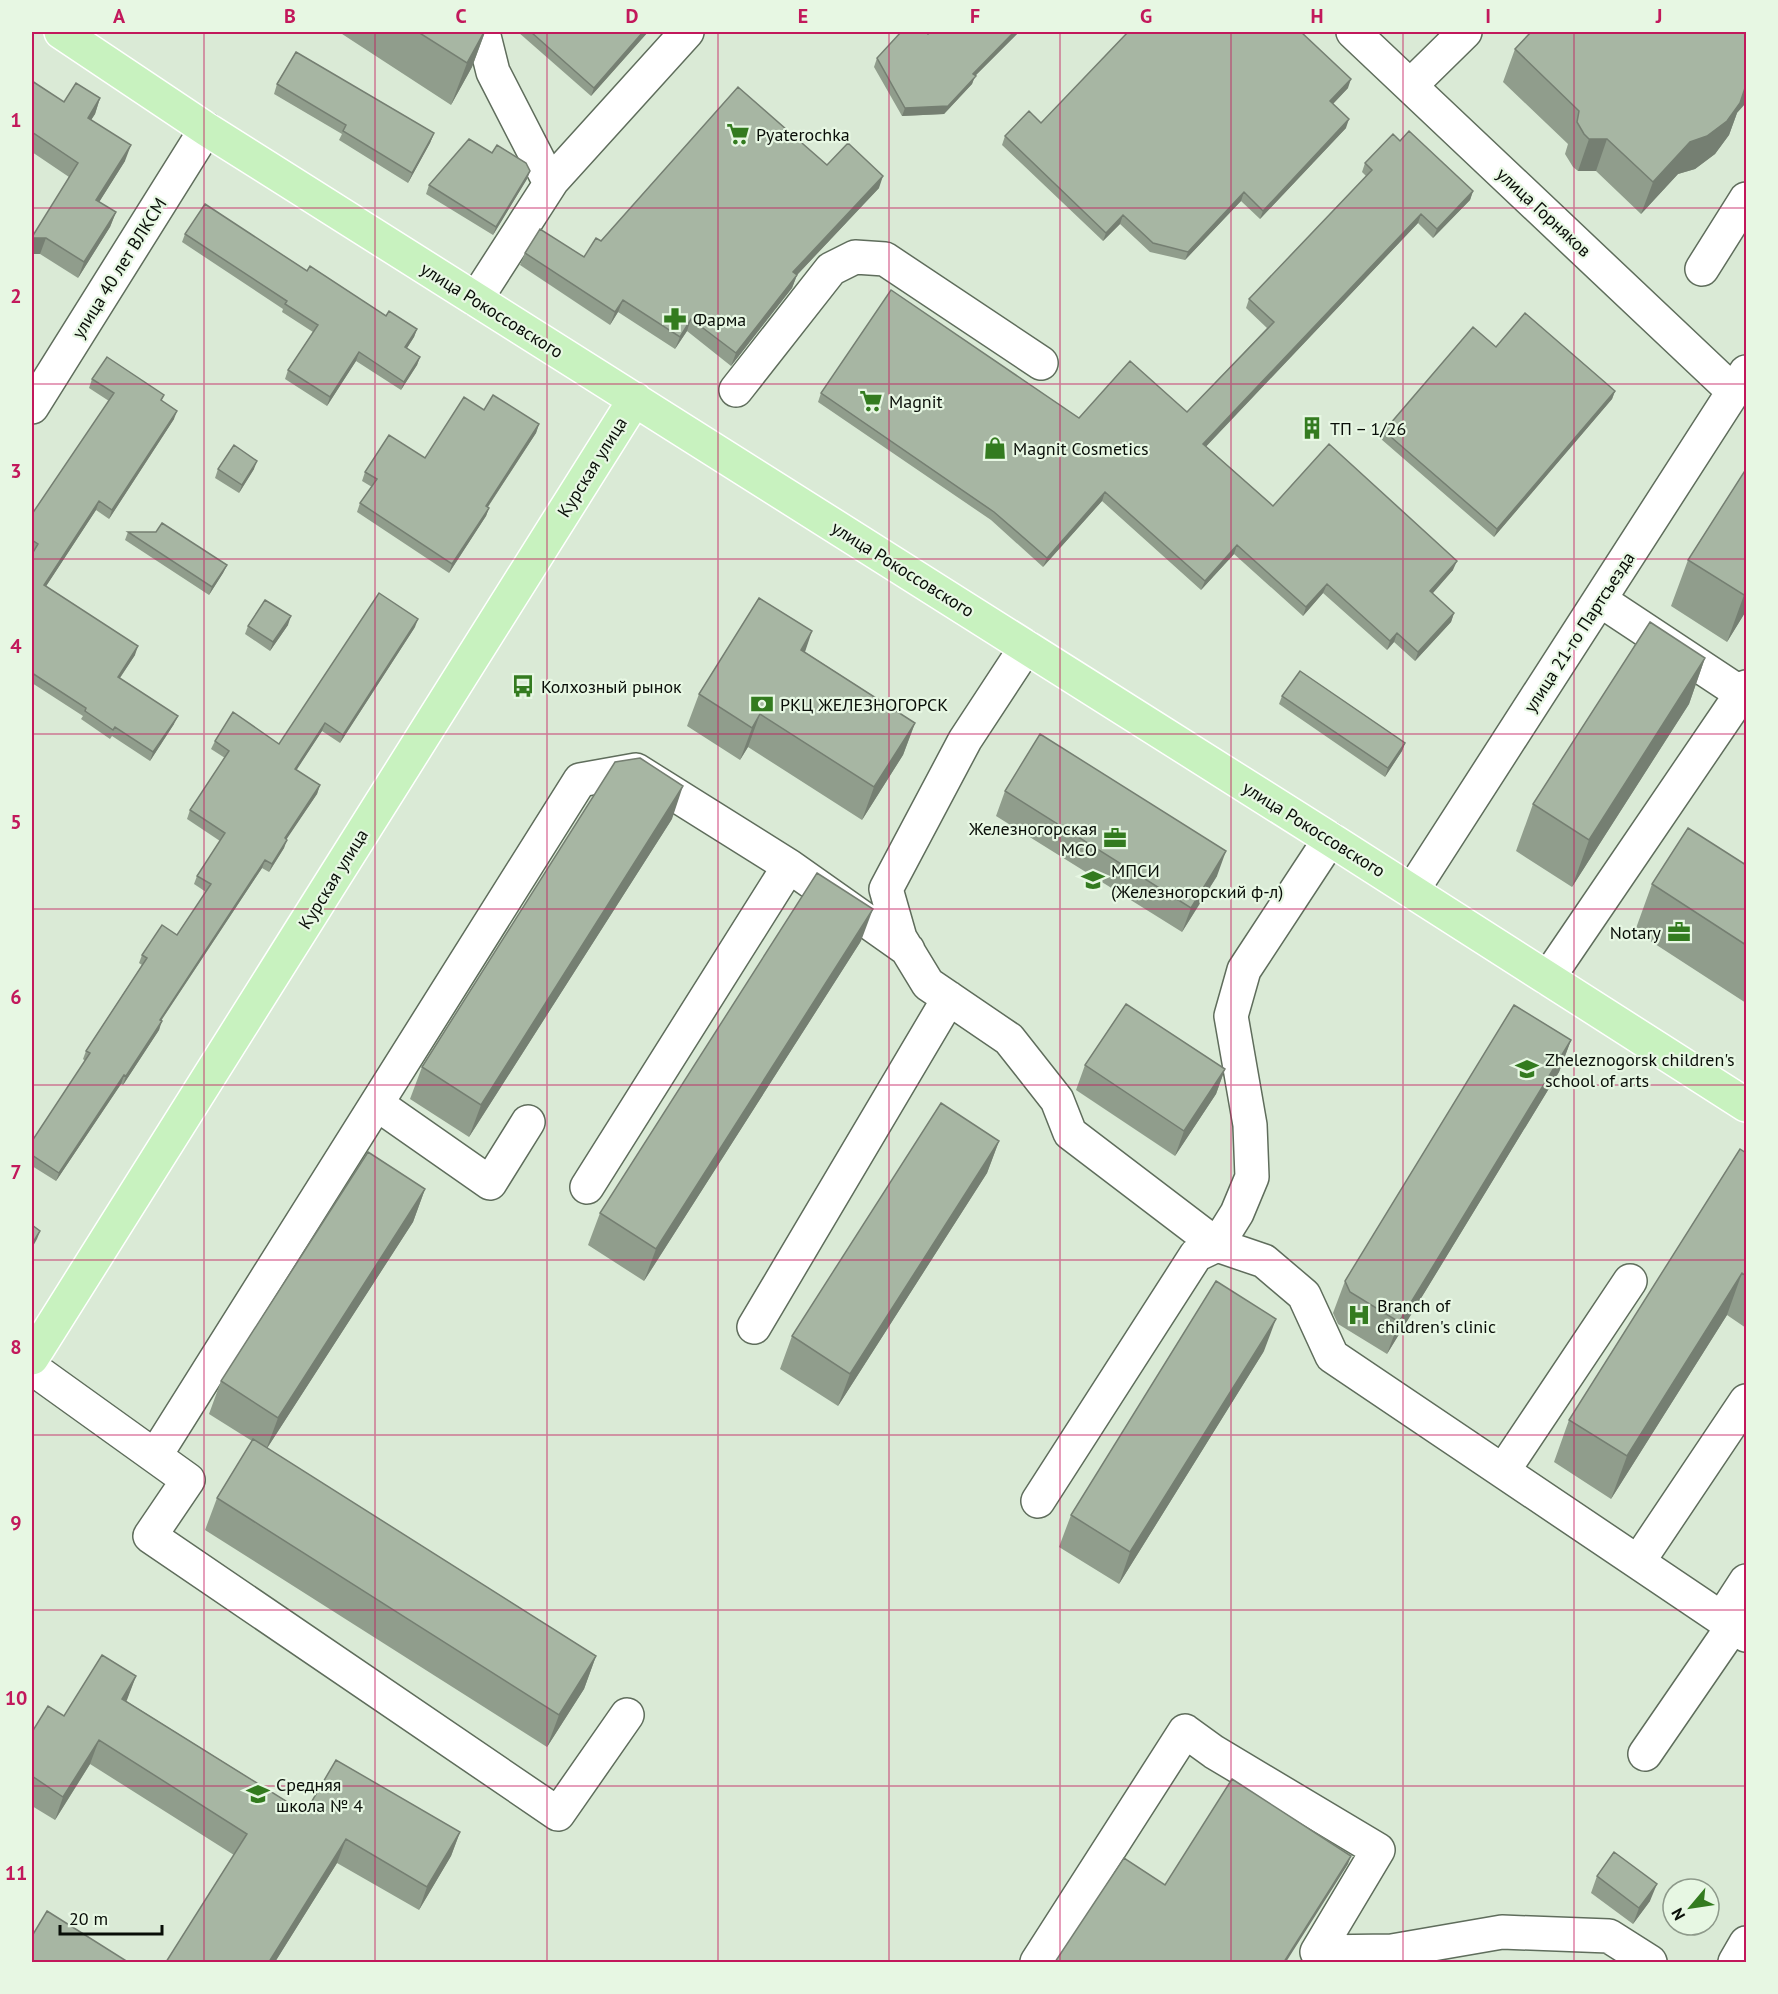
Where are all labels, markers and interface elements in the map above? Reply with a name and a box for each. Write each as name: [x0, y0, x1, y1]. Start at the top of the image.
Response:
text: A: [113, 3, 126, 29]
text: B: [284, 3, 296, 29]
text: C: [455, 3, 467, 29]
text: D: [626, 3, 639, 29]
text: E: [798, 3, 808, 29]
text: F: [970, 3, 980, 29]
text: G: [1140, 3, 1152, 29]
text: H: [1310, 3, 1324, 29]
text: I: [1485, 3, 1491, 29]
text: J: [1655, 3, 1662, 29]
text: 1: [10, 107, 22, 133]
supermarket icon: Pyaterochka: [725, 121, 751, 147]
place label: Pyaterochka: [756, 123, 850, 146]
street label: улица Горняков: [1492, 162, 1596, 262]
street label: улица 40 лет ВЛКСМ: [66, 193, 172, 343]
street label: улица Рокоссовского: [416, 257, 568, 363]
text: 2: [10, 283, 22, 309]
pharmacy icon: Фарма: [662, 306, 688, 332]
place label: Фарма: [693, 308, 746, 331]
supermarket icon: Magnit: [858, 388, 884, 414]
place label: Magnit: [889, 390, 943, 413]
street label: Курская улица: [552, 413, 632, 521]
building icon: ТП – 1/26: [1299, 415, 1325, 441]
place label: ТП – 1/26: [1330, 417, 1406, 440]
shop icon: Magnit Cosmetics: [982, 435, 1008, 461]
place label: Magnit Cosmetics: [1013, 437, 1149, 460]
text: 3: [10, 458, 22, 484]
street label: улица Рокоссовского: [827, 516, 979, 622]
street label: улица 21-го Партсъезда: [1518, 547, 1640, 717]
text: 4: [10, 633, 22, 659]
bus stop icon: Колхозный рынок: [510, 673, 536, 699]
place label: Колхозный рынок: [541, 675, 682, 698]
bank icon: РКЦ ЖЕЛЕЗНОГОРСК: [749, 691, 775, 717]
place label: РКЦ ЖЕЛЕЗНОГОРСК: [780, 693, 948, 716]
street label: улица Рокоссовского: [1238, 776, 1390, 882]
text: 5: [10, 809, 22, 835]
place label: Железногорская МСО: [968, 817, 1097, 861]
street label: Курская улица: [293, 825, 373, 933]
office icon: Железногорская МСО: [1102, 825, 1128, 851]
place label: МПСИ (Железногорский ф-л): [1111, 859, 1283, 903]
school or university icon: МПСИ (Железногорский ф-л): [1080, 867, 1106, 893]
office icon: Notary: [1666, 919, 1692, 945]
place label: Notary: [1610, 921, 1662, 944]
text: 6: [10, 984, 22, 1010]
place label: Zheleznogorsk children's school of arts: [1545, 1048, 1735, 1092]
school or university icon: Zheleznogorsk children's school of arts: [1514, 1056, 1540, 1082]
text: 7: [10, 1159, 22, 1185]
place label: Branch of children's clinic: [1377, 1294, 1496, 1338]
hospital icon: Branch of children's clinic: [1346, 1302, 1372, 1328]
text: 8: [10, 1334, 22, 1360]
text: 9: [10, 1510, 22, 1536]
text: 10: [5, 1685, 27, 1711]
place label: Средняя школа № 4: [276, 1773, 363, 1817]
school or university icon: Средняя школа № 4: [245, 1781, 271, 1807]
text: 11: [5, 1860, 27, 1886]
north arrow: [1661, 1877, 1721, 1937]
scale bar: [60, 1898, 162, 1936]
text: N: [1667, 1905, 1689, 1924]
text: 20 m: [69, 1907, 108, 1930]

